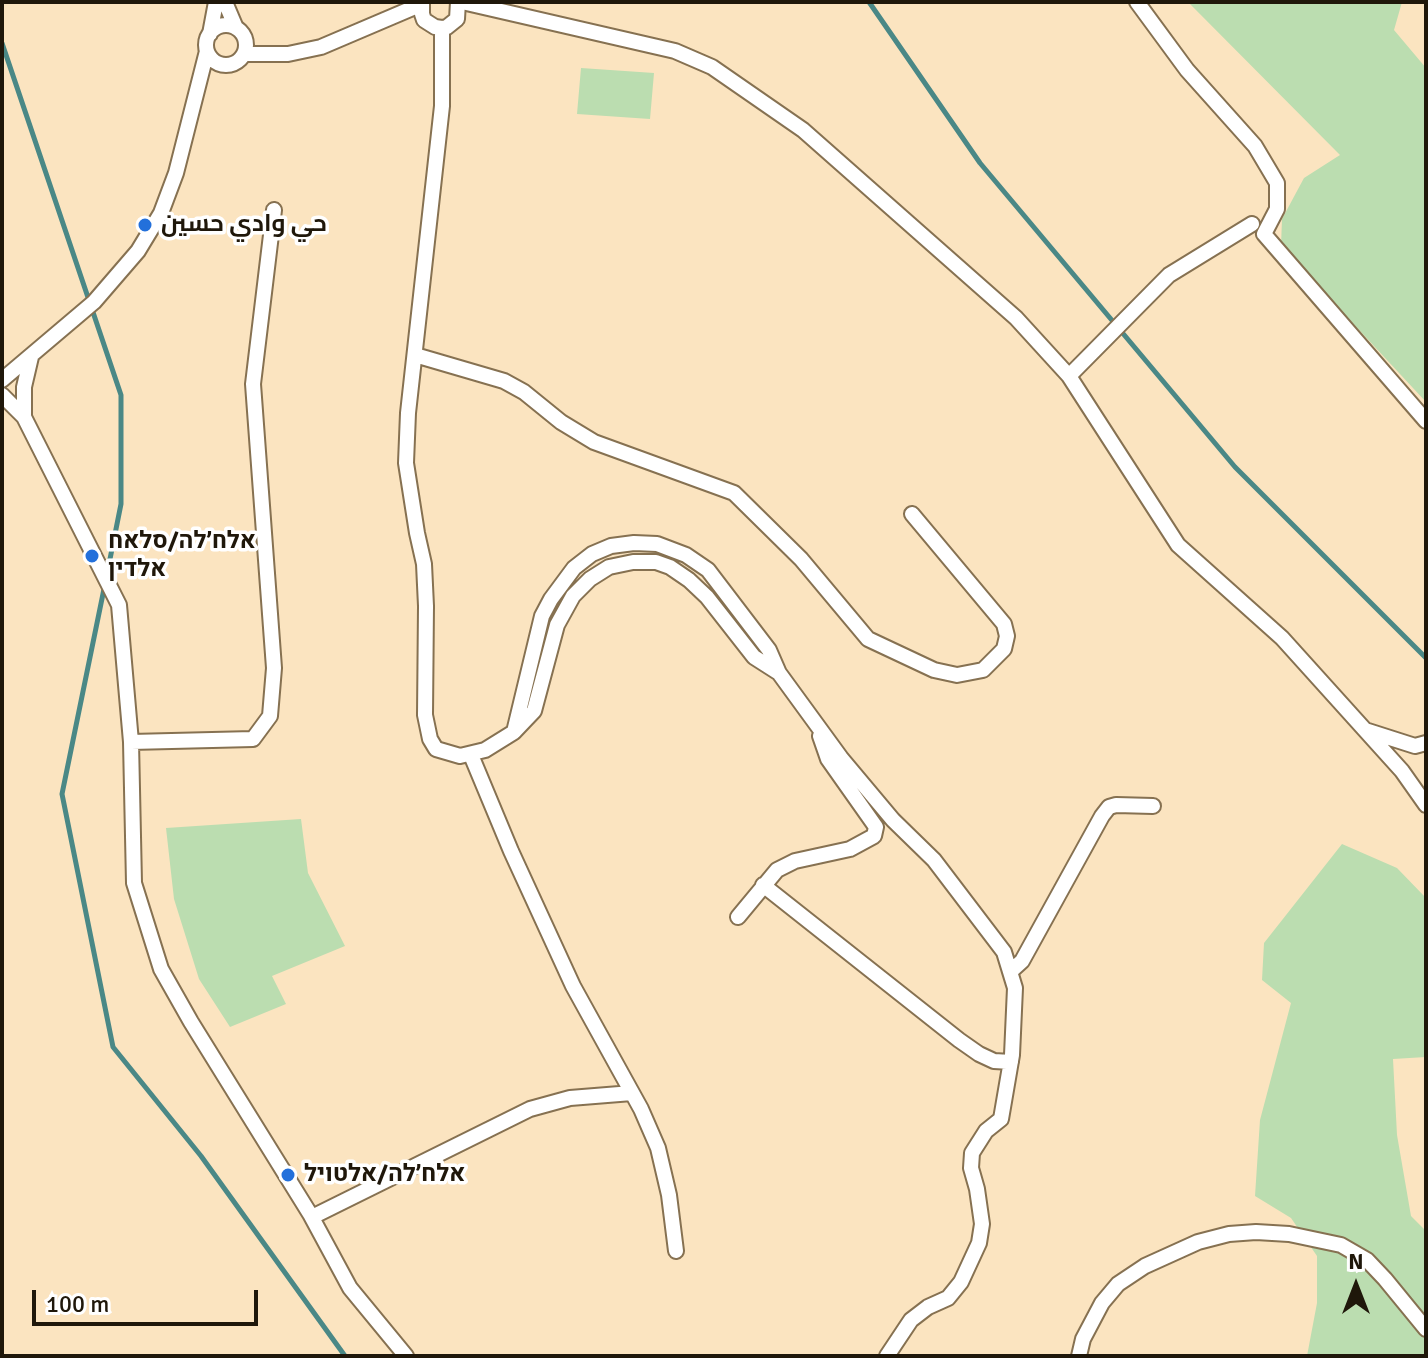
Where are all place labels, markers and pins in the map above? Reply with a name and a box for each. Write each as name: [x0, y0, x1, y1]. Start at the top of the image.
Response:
place label: حي وادي حسين: [161, 211, 327, 239]
marker: حي وادي حسين: [136, 216, 154, 234]
place label: אלח׳לה/סלאח אלדין: [108, 528, 256, 584]
marker: אלח׳לה/סלאח אלדין: [83, 547, 101, 565]
place label: אלח׳לה/אלטויל: [304, 1161, 465, 1189]
marker: אלח׳לה/אלטויל: [279, 1166, 297, 1184]

